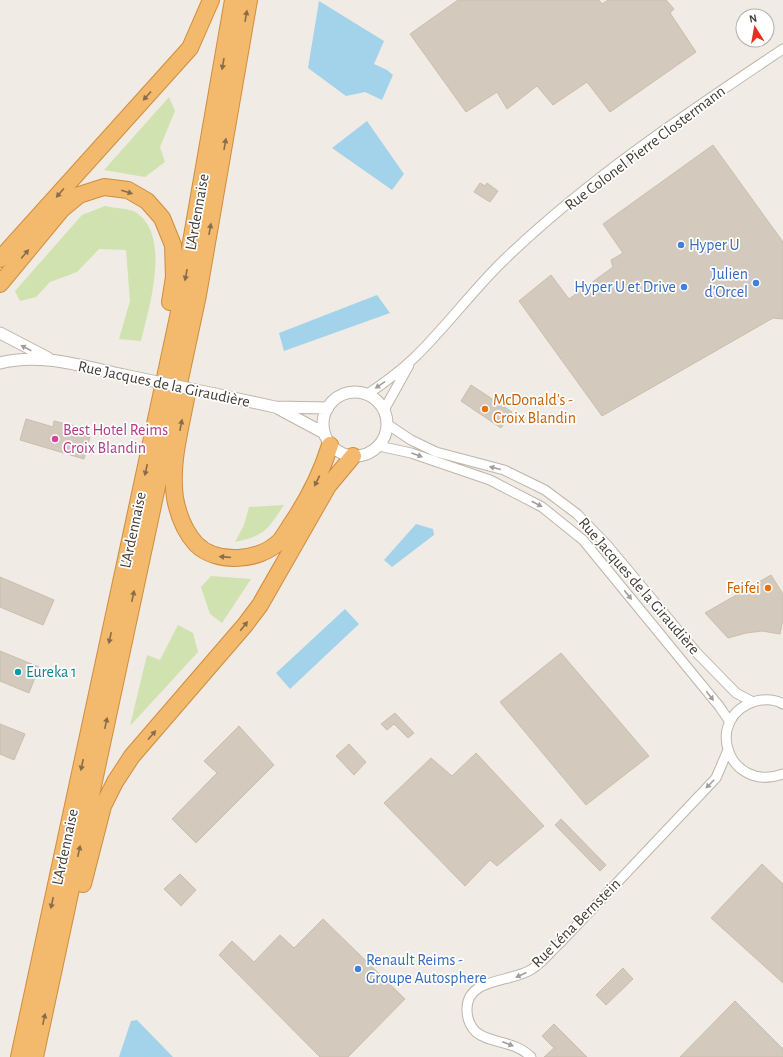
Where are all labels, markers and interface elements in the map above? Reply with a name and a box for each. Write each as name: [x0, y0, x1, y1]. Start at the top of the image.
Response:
north arrow: [735, 8, 775, 48]
one-way arrow: [244, 10, 250, 22]
text: N: [748, 13, 758, 25]
one-way arrow: [220, 58, 226, 70]
street label: Rue Colonel Pierre Clostermann: [562, 83, 728, 213]
one-way arrow: [142, 90, 151, 101]
one-way arrow: [222, 138, 228, 150]
street label: L'Ardennaise: [182, 172, 212, 252]
one-way arrow: [56, 188, 65, 198]
one-way arrow: [122, 189, 134, 195]
one-way arrow: [207, 223, 213, 235]
place label: Hyper U: [689, 237, 740, 254]
marker: Hyper U: [676, 240, 686, 250]
one-way arrow: [20, 248, 29, 259]
place label: Julien d'Orcel: [705, 266, 748, 300]
one-way arrow: [183, 269, 189, 281]
marker: Julien d'Orcel: [751, 278, 761, 288]
place label: Hyper U et Drive: [574, 279, 676, 296]
marker: Hyper U et Drive: [679, 282, 689, 292]
one-way arrow: [21, 345, 32, 351]
street label: Rue Jacques de la Giraudière: [76, 358, 252, 410]
one-way arrow: [374, 382, 385, 389]
place label: McDonald's - Croix Blandin: [493, 392, 576, 426]
marker: McDonald's - Croix Blandin: [480, 404, 490, 414]
one-way arrow: [178, 419, 184, 431]
place label: Best Hotel Reims Croix Blandin: [63, 422, 168, 456]
marker: Best Hotel Reims Croix Blandin: [50, 434, 60, 444]
one-way arrow: [411, 452, 423, 458]
one-way arrow: [143, 463, 149, 476]
one-way arrow: [489, 464, 501, 470]
one-way arrow: [314, 476, 320, 487]
street label: L'Ardennaise: [117, 490, 149, 570]
one-way arrow: [531, 501, 542, 508]
street label: Rue Jacques de la Giraudière: [575, 515, 703, 657]
one-way arrow: [219, 553, 231, 560]
place label: Feifei: [727, 580, 760, 596]
marker: Feifei: [763, 583, 773, 593]
one-way arrow: [131, 590, 137, 602]
one-way arrow: [624, 590, 633, 601]
one-way arrow: [240, 621, 249, 632]
one-way arrow: [106, 632, 112, 644]
place label: Eureka 1: [26, 664, 76, 680]
marker: Eureka 1: [13, 667, 23, 677]
one-way arrow: [706, 690, 715, 701]
one-way arrow: [104, 717, 110, 730]
one-way arrow: [147, 729, 156, 740]
one-way arrow: [79, 759, 85, 771]
one-way arrow: [706, 779, 715, 789]
street label: L'Ardennaise: [49, 807, 81, 887]
one-way arrow: [77, 844, 83, 857]
street label: Rue Léna Bernstein: [528, 875, 624, 971]
one-way arrow: [49, 897, 55, 909]
place label: Renault Reims - Groupe Autosphere: [366, 952, 487, 986]
marker: Renault Reims - Groupe Autosphere: [353, 964, 363, 974]
one-way arrow: [515, 972, 526, 978]
one-way arrow: [41, 1013, 47, 1025]
one-way arrow: [502, 1041, 514, 1047]

